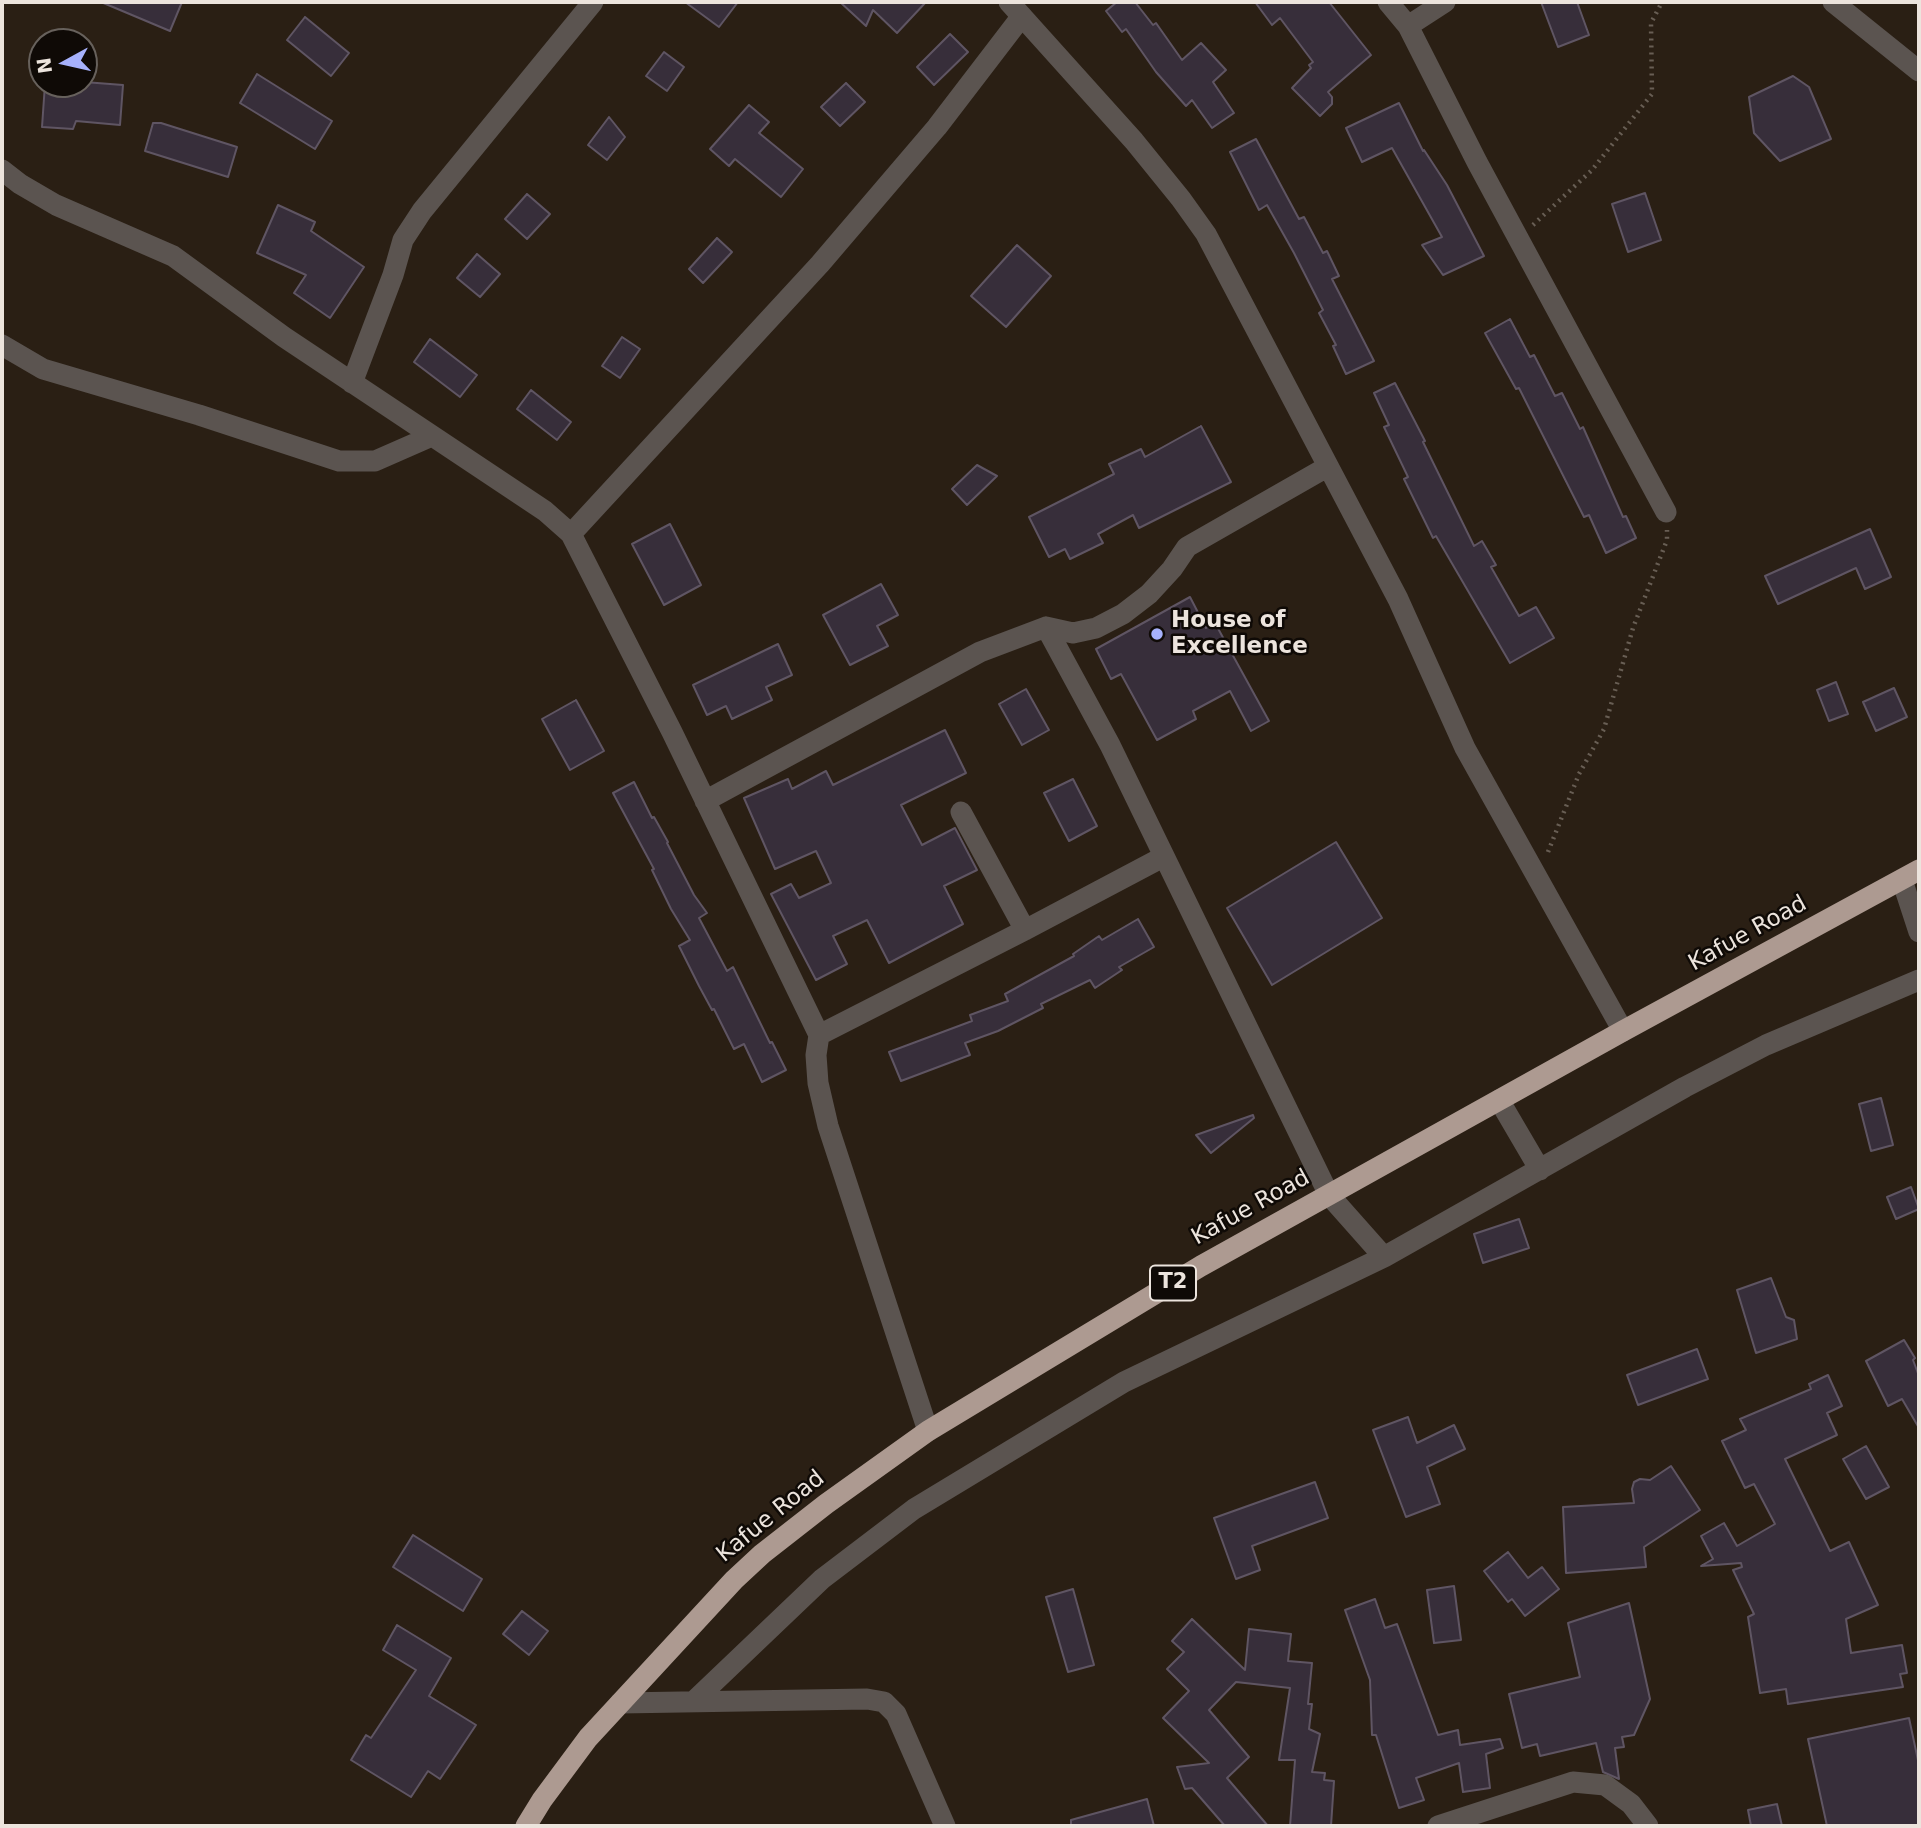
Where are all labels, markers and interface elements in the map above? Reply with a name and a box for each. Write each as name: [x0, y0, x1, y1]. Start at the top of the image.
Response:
north arrow: [28, 28, 98, 98]
text: N: [32, 56, 56, 75]
place label: House of Excellence: [1171, 607, 1308, 661]
marker: House of Excellence: [1149, 626, 1165, 642]
street label: Kafue Road: [1684, 890, 1812, 978]
street label: Kafue Road: [1187, 1164, 1315, 1252]
road number: T2: [1150, 1266, 1196, 1300]
street label: Kafue Road: [712, 1465, 830, 1569]

